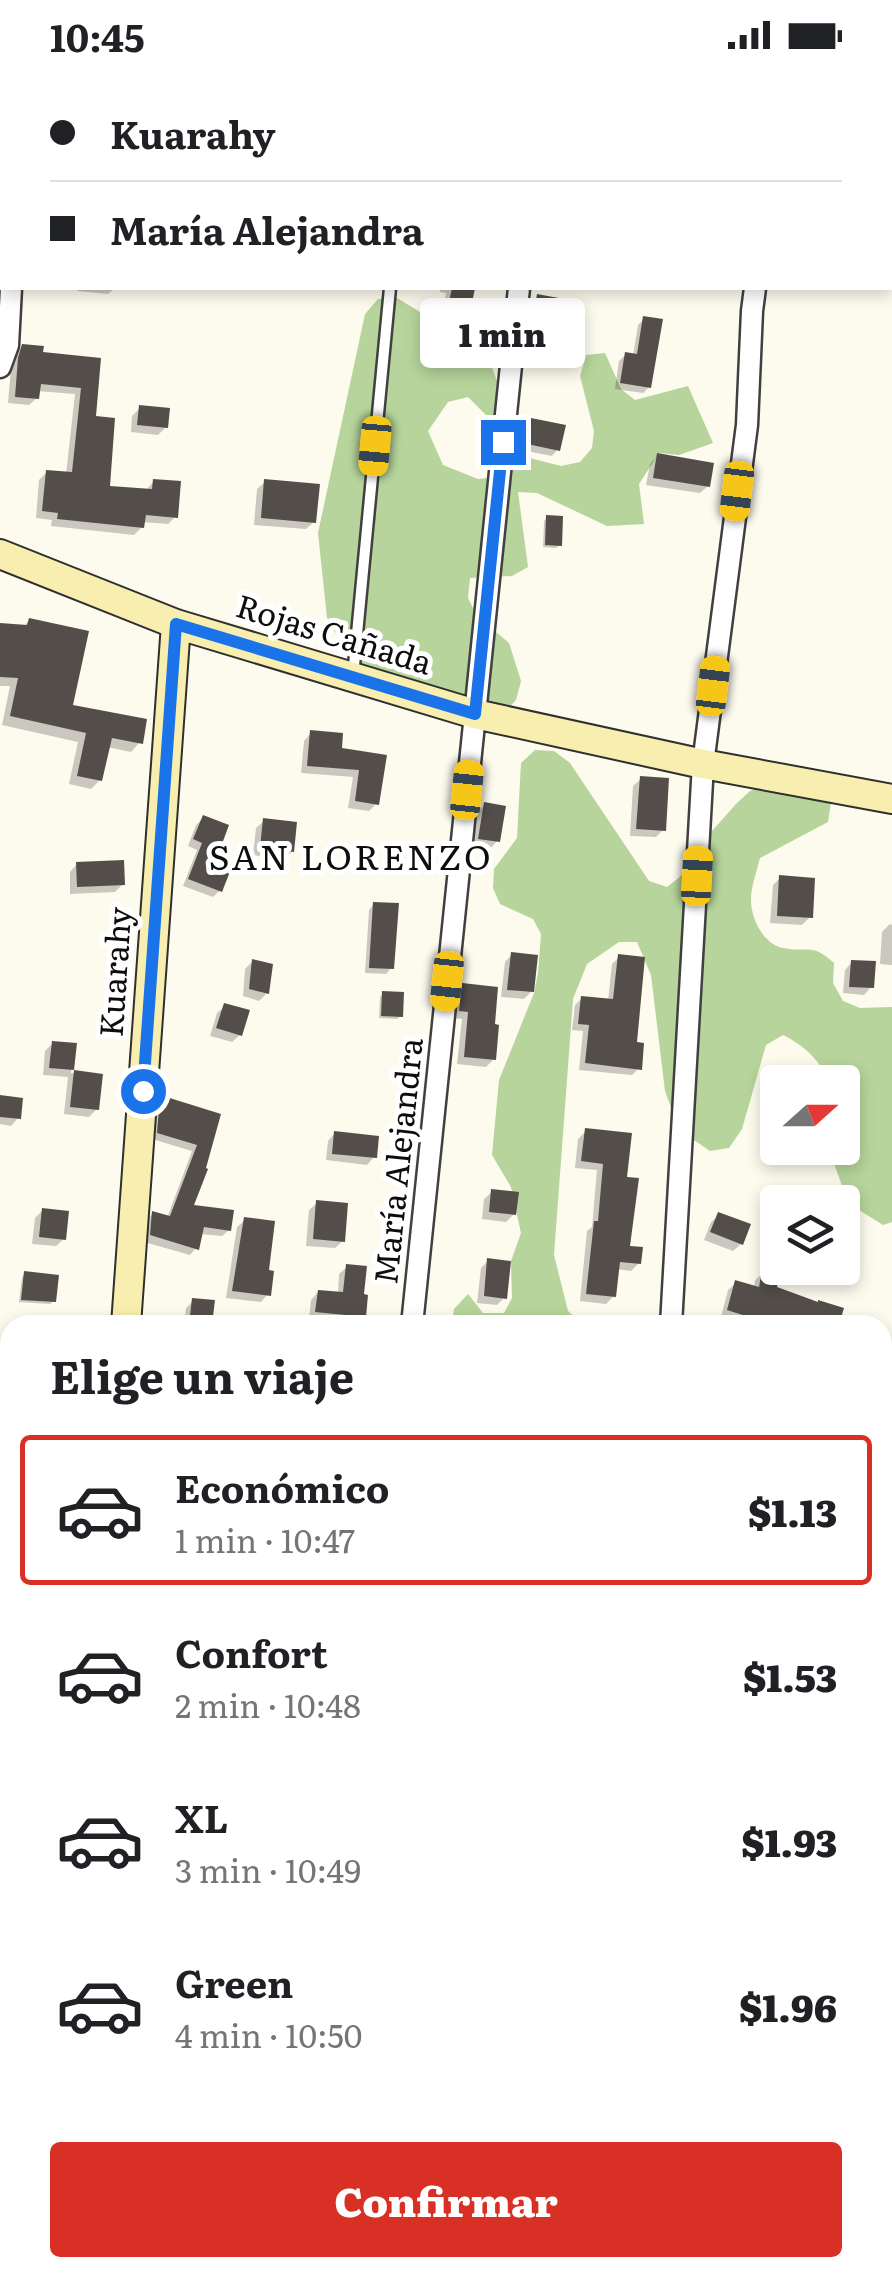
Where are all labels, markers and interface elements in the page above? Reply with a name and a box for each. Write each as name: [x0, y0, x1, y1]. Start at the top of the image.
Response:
text: 10:45: [50, 7, 145, 64]
text: Kuarahy: [110, 104, 276, 161]
text: María Alejandra: [110, 200, 424, 257]
callout: 1 min: [420, 297, 586, 367]
text: 1 min: [459, 309, 546, 357]
car: [357, 415, 393, 477]
route end: [481, 420, 526, 465]
car: [718, 459, 756, 523]
street label: Rojas Cañada: [231, 580, 439, 685]
car: [694, 654, 732, 718]
car: [449, 759, 485, 821]
district label: SAN LORENZO: [209, 829, 493, 881]
car: [680, 845, 714, 907]
street label: Kuarahy: [85, 905, 142, 1038]
car: [429, 950, 465, 1012]
street label: María Alejandra: [359, 1034, 433, 1286]
north arrow: [760, 1065, 860, 1165]
map controls: [760, 1065, 860, 1285]
route start: [121, 1069, 166, 1114]
button: layers: [760, 1185, 860, 1285]
text: Elige un viaje: [50, 1341, 354, 1408]
text: Económico: [175, 1458, 390, 1515]
icon: car: [55, 1465, 145, 1555]
text: $1.13: [748, 1482, 837, 1539]
text: 1 min · 10:47: [175, 1515, 355, 1563]
text: Confort: [175, 1623, 328, 1680]
icon: car: [55, 1630, 145, 1720]
text: $1.53: [743, 1647, 837, 1704]
text: 2 min · 10:48: [175, 1680, 361, 1728]
text: XL: [175, 1788, 228, 1845]
icon: car: [55, 1795, 145, 1885]
text: $1.93: [741, 1812, 837, 1869]
text: 3 min · 10:49: [175, 1845, 361, 1893]
text: Green: [175, 1953, 293, 2010]
icon: car: [55, 1960, 145, 2050]
text: $1.96: [739, 1977, 837, 2034]
text: 4 min · 10:50: [175, 2010, 362, 2058]
button: Confirmar: [50, 2142, 842, 2257]

